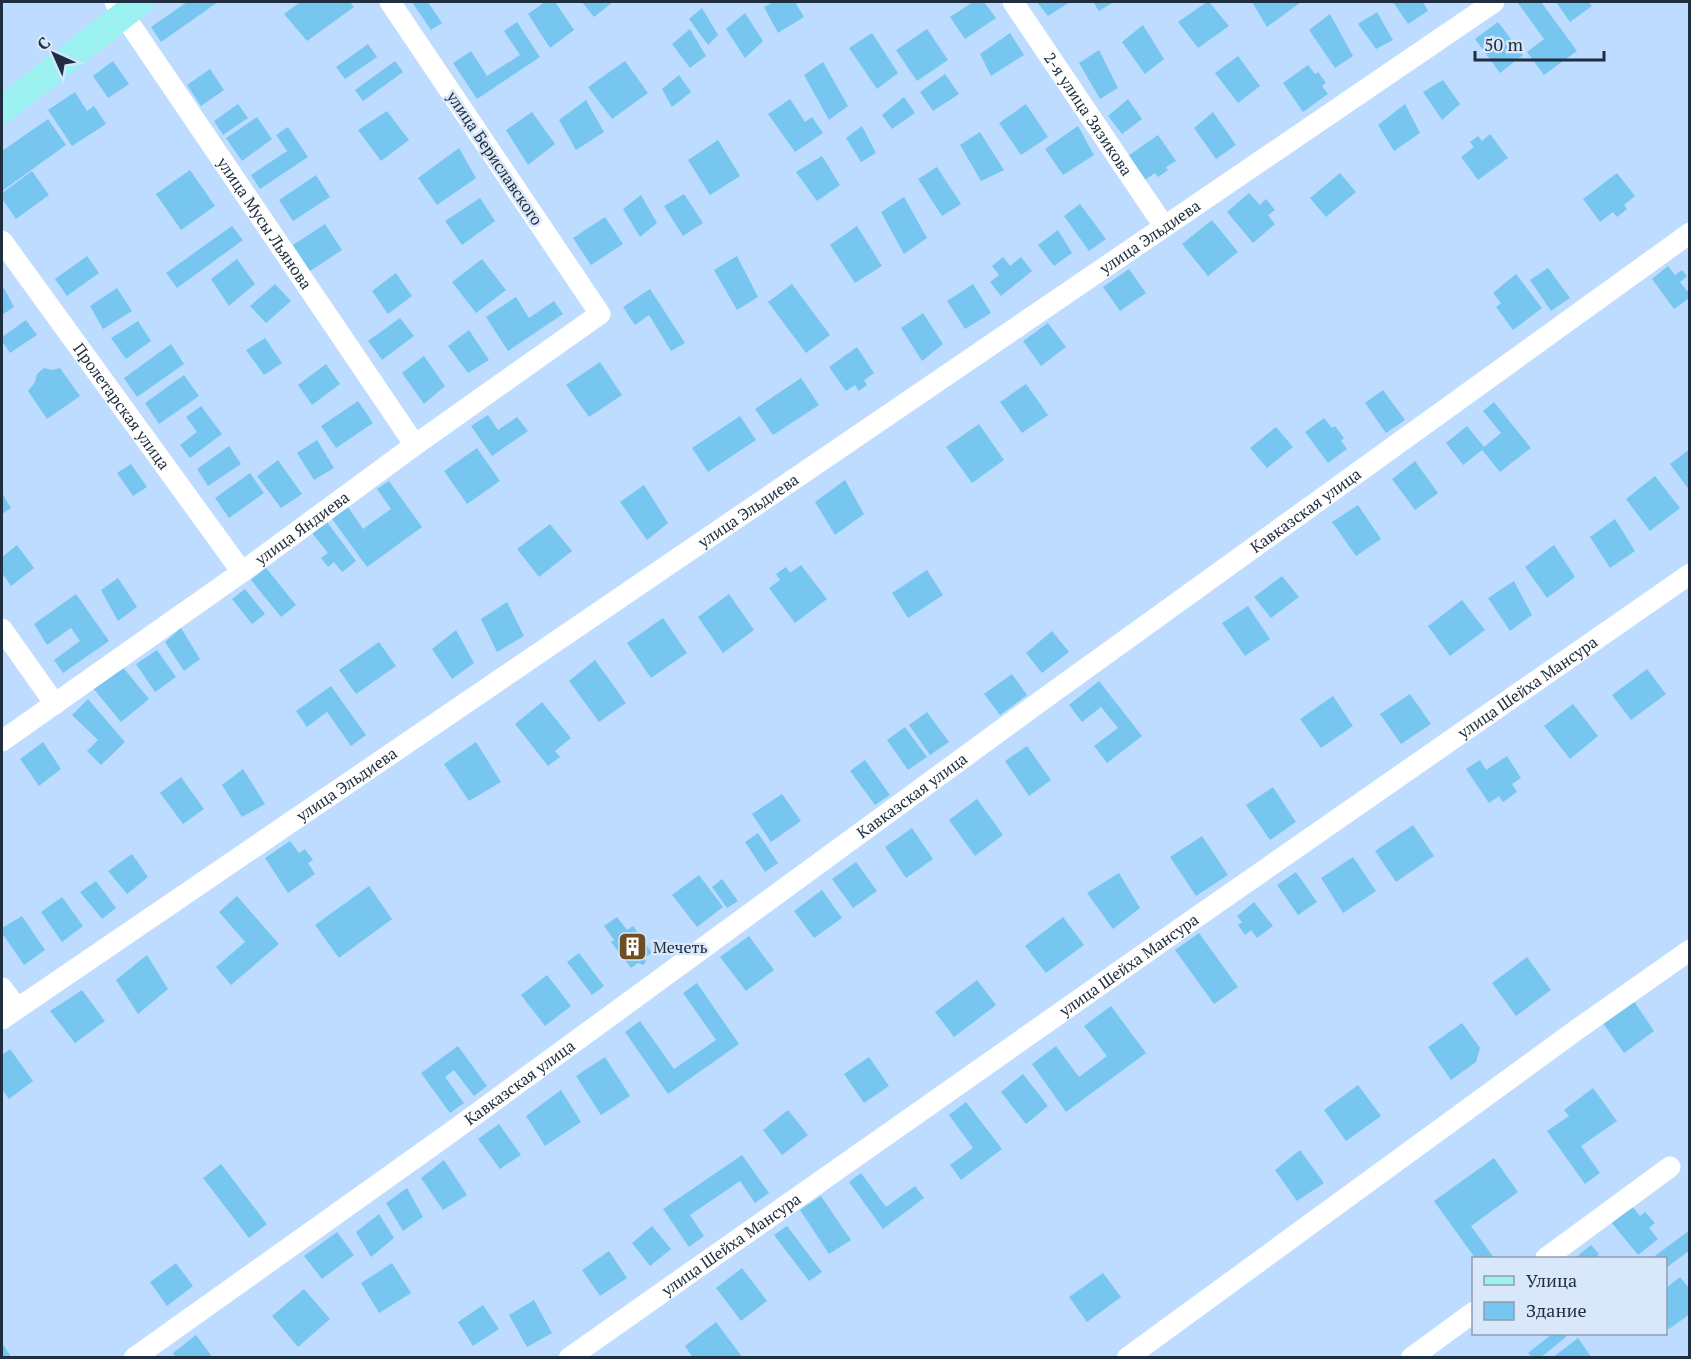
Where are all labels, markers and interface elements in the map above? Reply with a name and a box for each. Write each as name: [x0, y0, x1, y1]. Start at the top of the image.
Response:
north arrow: [24, 24, 84, 84]
scale bar: [1475, 24, 1604, 62]
text: С: [32, 32, 55, 55]
text: 50 m: [1484, 32, 1524, 56]
street label: 2-я улица Зязикова: [1039, 48, 1138, 180]
street label: улица Бериславского: [441, 86, 548, 229]
street label: улица Мусы Льянова: [212, 152, 317, 293]
street label: улица Эльдиева: [1094, 194, 1204, 279]
street label: Пролетарская улица: [68, 338, 175, 474]
street label: Кавказская улица: [1245, 463, 1365, 558]
street label: улица Эльдиева: [693, 468, 803, 553]
street label: улица Яндиева: [250, 486, 354, 570]
street label: улица Шейха Мансура: [1452, 631, 1602, 744]
street label: улица Эльдиева: [291, 742, 401, 827]
street label: Кавказская улица: [852, 748, 972, 843]
street label: улица Шейха Мансура: [1054, 908, 1203, 1022]
building icon: Мечеть: [616, 931, 648, 963]
place label: Мечеть: [653, 936, 708, 958]
street label: Кавказская улица: [460, 1034, 579, 1130]
street label: улица Шейха Мансура: [656, 1188, 805, 1301]
legend: [1472, 1257, 1667, 1335]
text: Улица: [1526, 1268, 1577, 1292]
text: Здание: [1526, 1298, 1586, 1322]

